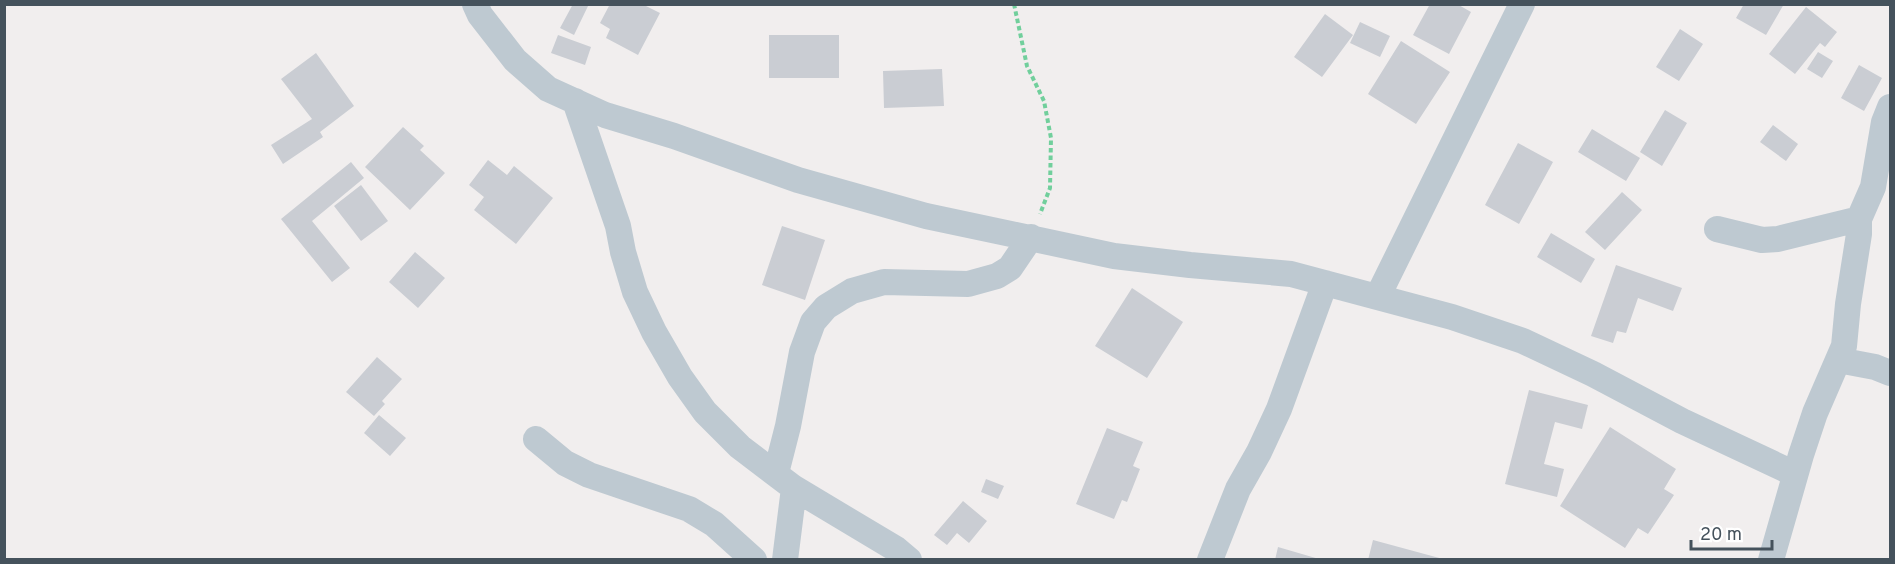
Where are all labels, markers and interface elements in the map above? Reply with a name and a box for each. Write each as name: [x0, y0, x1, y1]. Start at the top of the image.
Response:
scale bar: [1691, 513, 1772, 551]
text: 20 m: [1700, 524, 1742, 547]

